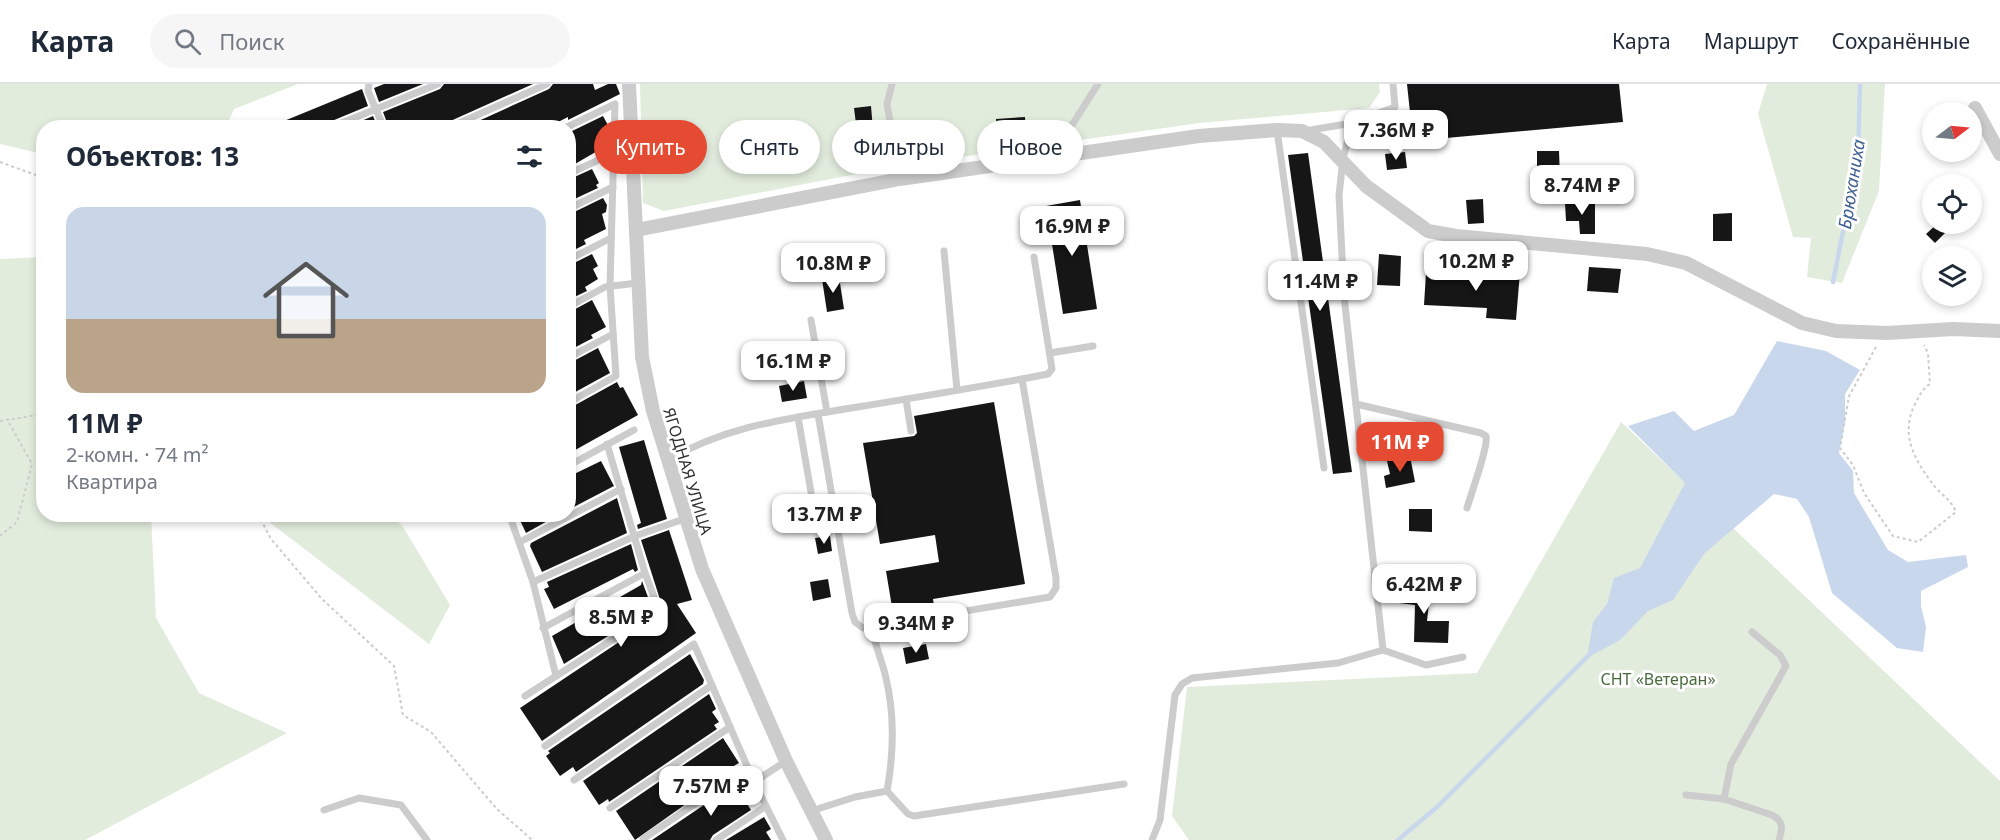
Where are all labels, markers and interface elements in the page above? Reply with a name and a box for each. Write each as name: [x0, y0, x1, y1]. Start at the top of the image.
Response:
search box: [150, 14, 570, 68]
text: Карта: [30, 22, 114, 60]
icon: search: [171, 25, 204, 58]
text: Поиск: [219, 26, 285, 56]
text: Карта: [1612, 27, 1671, 55]
text: Маршрут: [1704, 27, 1799, 55]
text: Сохранённые: [1832, 27, 1970, 55]
north arrow: [1922, 102, 1982, 162]
map controls: [1922, 102, 1982, 306]
pin: 7.36M ₽: [1341, 110, 1451, 161]
text: 7.36M ₽: [1358, 116, 1434, 143]
chip: Купить: [594, 120, 707, 174]
chip: Снять: [719, 120, 820, 174]
chip: Фильтры: [832, 120, 965, 174]
chip: Новое: [977, 120, 1083, 174]
water label: Брюханиха: [1832, 137, 1870, 231]
text: Объектов: 13: [66, 138, 239, 174]
icon: filters: [513, 140, 546, 173]
pin: 8.74M ₽: [1527, 165, 1637, 216]
text: 8.74M ₽: [1544, 171, 1620, 198]
button: locate: [1922, 174, 1982, 234]
pin: 16.9M ₽: [1017, 206, 1127, 257]
text: 16.9M ₽: [1034, 212, 1110, 239]
pin: 10.2M ₽: [1421, 241, 1531, 292]
pin: 10.8M ₽: [778, 243, 888, 294]
icon: home: [252, 246, 360, 354]
button: layers: [1922, 246, 1982, 306]
text: 10.2M ₽: [1438, 247, 1514, 274]
text: 10.8M ₽: [795, 249, 871, 276]
pin: 11.4M ₽: [1265, 261, 1375, 312]
text: 11.4M ₽: [1282, 267, 1358, 294]
pin: 16.1M ₽: [738, 341, 848, 392]
text: 16.1M ₽: [755, 347, 831, 374]
text: 11M ₽: [66, 405, 143, 441]
street label: ЯГОДНАЯ УЛИЦА: [658, 405, 718, 538]
pin: 11M ₽: [1358, 422, 1442, 473]
text: 11M ₽: [1371, 428, 1429, 455]
text: 2-комн. · 74 m²: [66, 441, 209, 468]
text: Квартира: [66, 468, 158, 495]
pin: 13.7M ₽: [769, 494, 879, 545]
text: 13.7M ₽: [786, 500, 862, 527]
pin: 6.42M ₽: [1369, 564, 1479, 615]
text: 6.42M ₽: [1386, 570, 1462, 597]
pin: 8.5M ₽: [572, 597, 670, 648]
text: 8.5M ₽: [589, 603, 653, 630]
pin: 9.34M ₽: [861, 603, 971, 654]
text: 9.34M ₽: [878, 609, 954, 636]
park label: СНТ «Ветеран»: [1600, 668, 1716, 690]
pin: 7.57M ₽: [656, 766, 766, 817]
text: 7.57M ₽: [673, 772, 749, 799]

